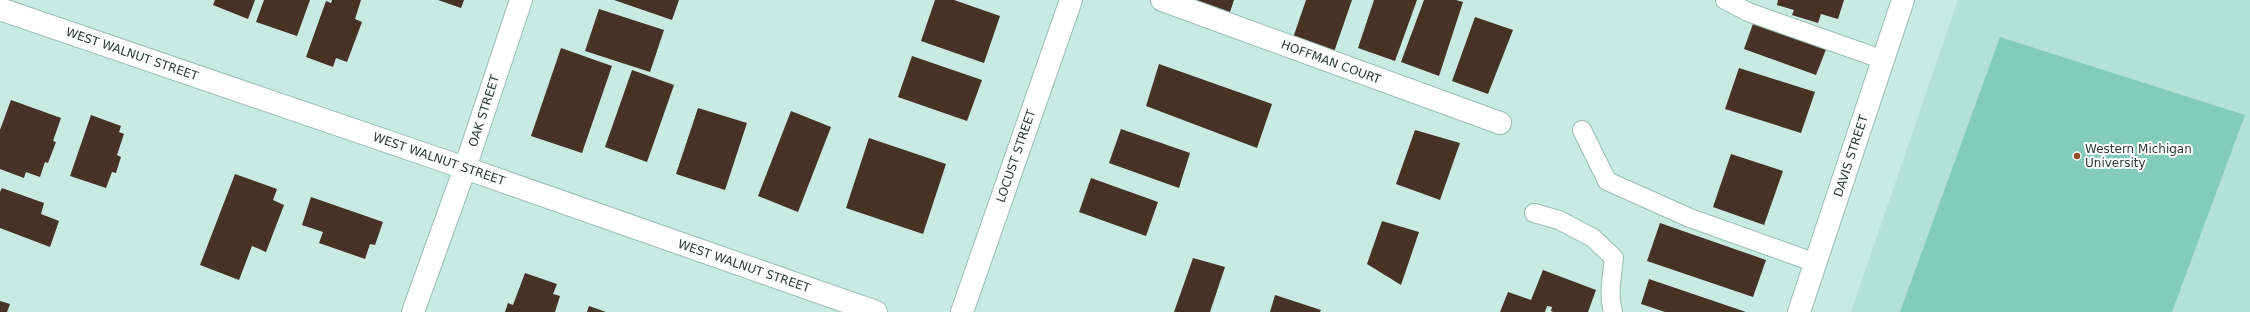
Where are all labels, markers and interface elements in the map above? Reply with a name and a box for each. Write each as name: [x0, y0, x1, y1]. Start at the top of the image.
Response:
street label: WEST WALNUT STREET: [64, 25, 201, 83]
street label: HOFFMAN COURT: [1279, 37, 1383, 87]
street label: OAK STREET: [466, 73, 502, 149]
street label: LOCUST STREET: [994, 107, 1039, 204]
street label: DAVIS STREET: [1831, 113, 1871, 199]
street label: WEST WALNUT STREET: [371, 130, 508, 188]
place label: Western Michigan University: [2085, 142, 2192, 170]
marker: Western Michigan University: [2072, 151, 2082, 161]
street label: WEST WALNUT STREET: [676, 237, 813, 295]

